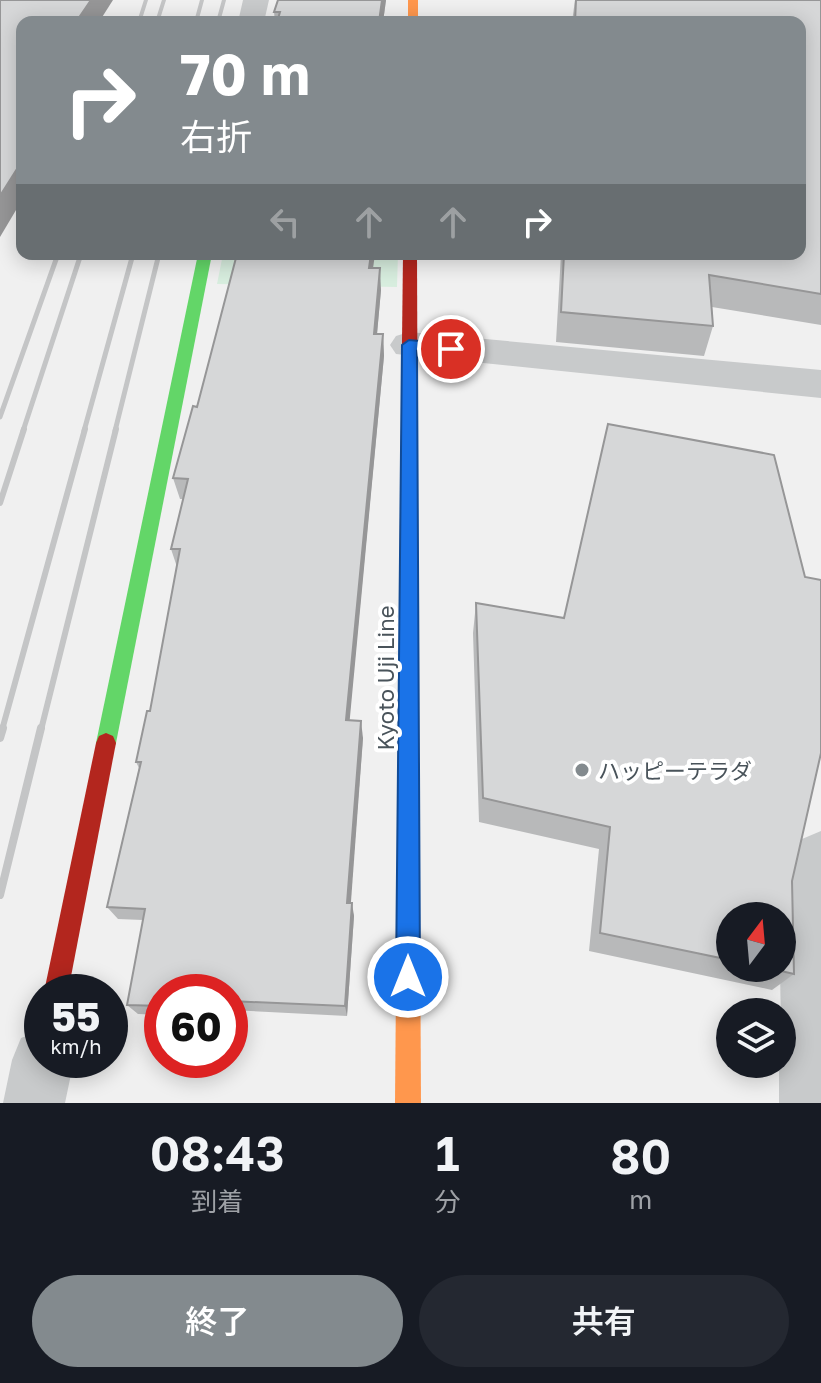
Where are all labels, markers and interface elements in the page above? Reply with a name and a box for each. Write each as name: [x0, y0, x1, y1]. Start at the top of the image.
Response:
text: 70 m: [180, 40, 310, 107]
icon: right: [48, 48, 152, 152]
text: 右折: [180, 115, 252, 158]
icon: left: [263, 200, 307, 244]
icon: ahead: [347, 200, 391, 244]
icon: ahead: [431, 200, 475, 244]
icon: right: [515, 200, 559, 244]
pin: [417, 315, 485, 383]
icon: arrive: [429, 327, 473, 371]
street label: Kyoto Uji Line: [372, 606, 399, 750]
place label: ハッピーテラダ: [598, 757, 752, 784]
marker: ハッピーテラダ: [573, 761, 591, 779]
north arrow: [716, 902, 796, 982]
map controls: [716, 902, 796, 1078]
position arrow: [366, 935, 450, 1019]
speed limit sign: 60: [144, 974, 248, 1078]
text: 55: [52, 992, 100, 1040]
button: layers: [716, 998, 796, 1078]
text: km/h: [51, 1034, 101, 1058]
text: 08:43: [150, 1124, 285, 1182]
text: 1: [435, 1124, 460, 1182]
text: 80: [610, 1127, 671, 1185]
text: m: [629, 1184, 652, 1215]
text: 到着: [191, 1186, 243, 1217]
text: 分: [434, 1186, 461, 1217]
button: 終了: [32, 1275, 403, 1367]
button: 共有: [419, 1275, 789, 1367]

